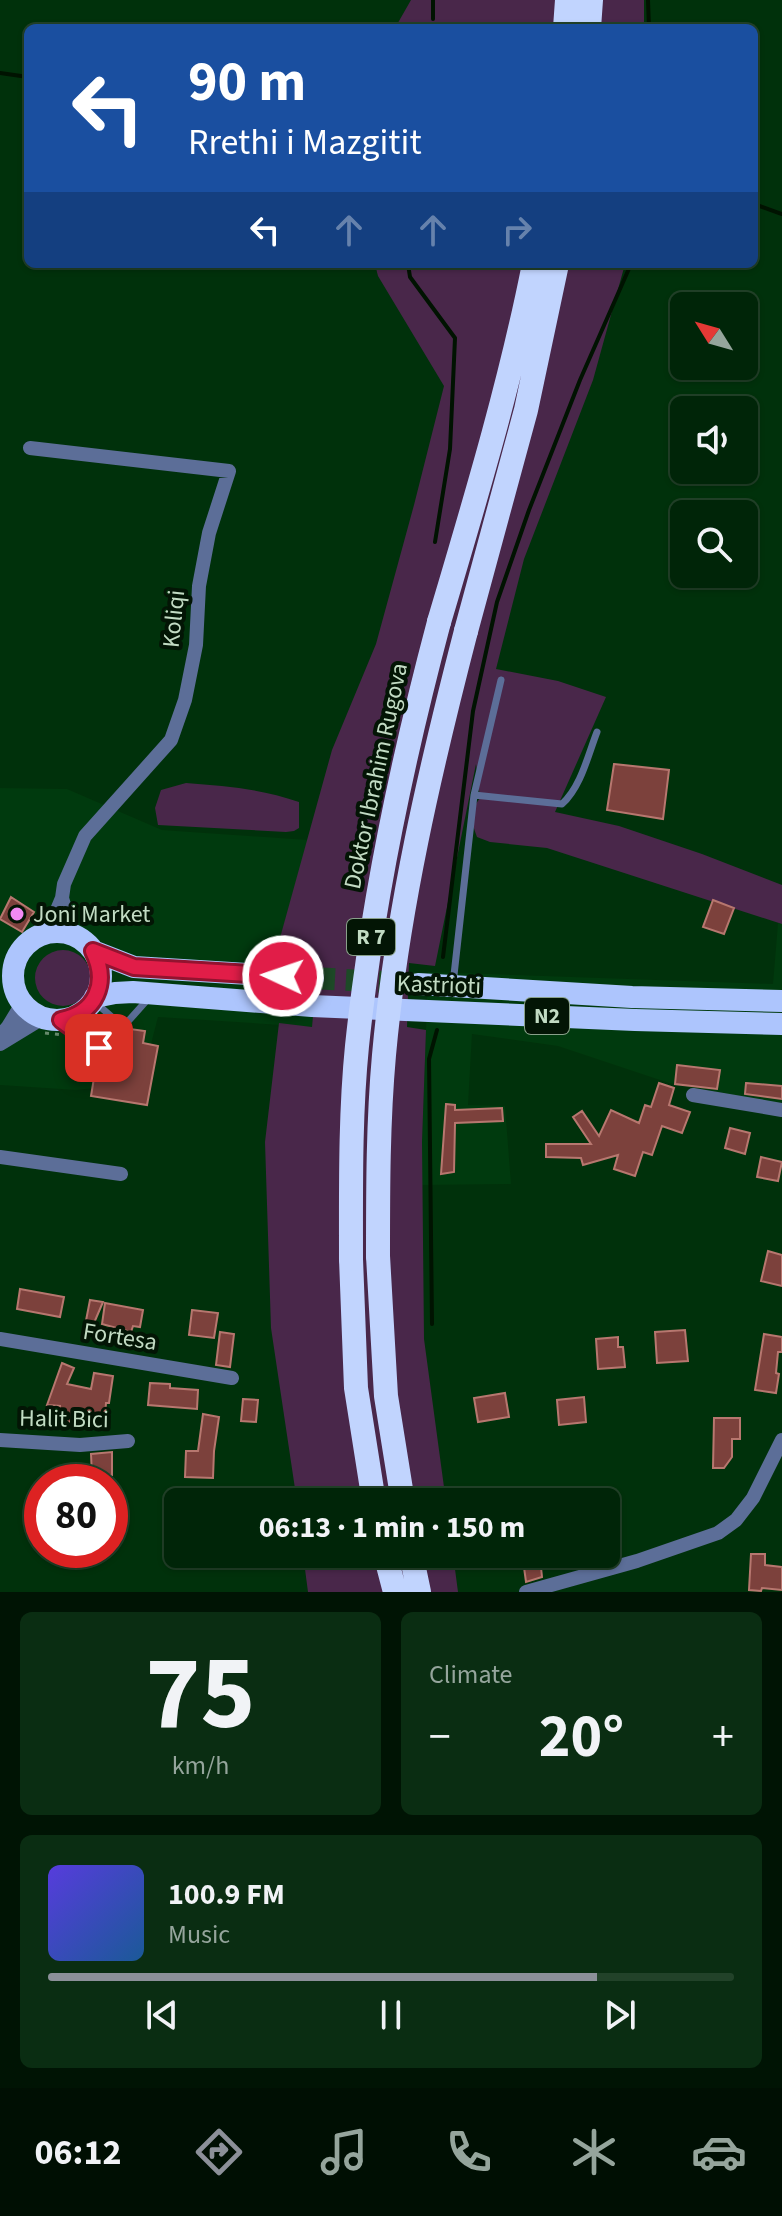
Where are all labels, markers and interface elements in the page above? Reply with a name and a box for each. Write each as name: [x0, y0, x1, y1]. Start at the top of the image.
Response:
text: 90 m: [188, 43, 306, 122]
icon: left: [56, 56, 160, 160]
text: Rrethi i Mazgitit: [188, 117, 422, 168]
icon: left: [243, 208, 287, 252]
icon: ahead: [327, 208, 371, 252]
icon: ahead: [411, 208, 455, 252]
icon: right: [495, 208, 539, 252]
north arrow: [670, 292, 758, 380]
map controls: [670, 292, 758, 588]
button: sound: [670, 396, 758, 484]
button: search: [670, 500, 758, 588]
street label: Koliqi: [154, 588, 194, 650]
street label: Doktor Ibrahim Rugova: [335, 660, 417, 892]
place label: Joni Market: [33, 897, 150, 932]
marker: Joni Market: [8, 905, 26, 923]
road number: R 7: [347, 919, 395, 955]
position arrow: [241, 934, 325, 1018]
street label: Kastrioti: [396, 966, 482, 1004]
road number: N2: [525, 998, 569, 1034]
pin: [65, 1014, 133, 1082]
icon: arrive: [77, 1026, 121, 1070]
street label: Fortesa: [80, 1314, 160, 1360]
street label: Halit Bici: [19, 1401, 109, 1437]
speed limit sign: 80: [24, 1464, 128, 1568]
text: 06:13 · 1 min · 150 m: [259, 1506, 525, 1549]
text: 75: [146, 1621, 255, 1769]
text: Climate: [429, 1656, 513, 1693]
text: 20°: [539, 1695, 624, 1780]
text: −: [429, 1706, 451, 1769]
text: +: [712, 1706, 734, 1769]
text: km/h: [172, 1747, 229, 1784]
text: 100.9 FM: [168, 1873, 285, 1916]
text: Music: [168, 1916, 230, 1953]
icon: previous: [140, 1993, 184, 2037]
icon: pause: [369, 1993, 413, 2037]
icon: next: [598, 1993, 642, 2037]
icon: directions: [191, 2124, 247, 2180]
icon: music: [316, 2124, 372, 2180]
icon: phone: [441, 2124, 497, 2180]
icon: climate: [566, 2124, 622, 2180]
icon: car: [691, 2124, 747, 2180]
text: 06:12: [35, 2127, 121, 2178]

